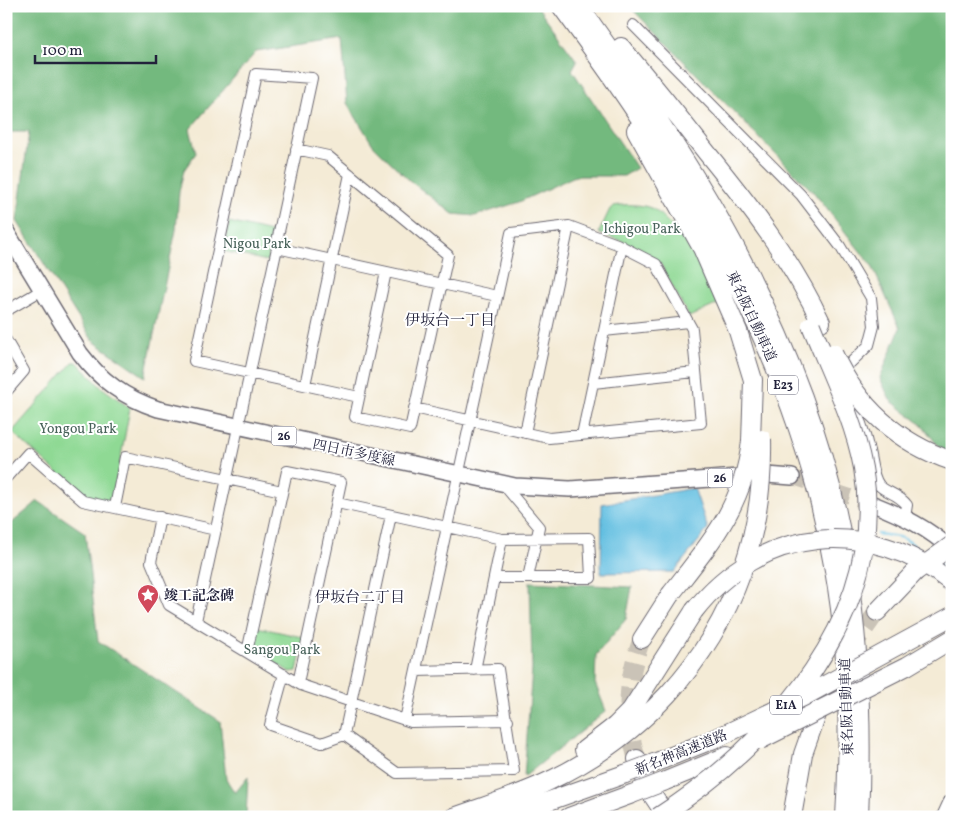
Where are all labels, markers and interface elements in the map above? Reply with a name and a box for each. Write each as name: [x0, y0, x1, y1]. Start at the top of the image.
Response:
scale bar: [35, 32, 156, 64]
text: 100 m: [42, 41, 82, 62]
park label: Ichigou Park: [603, 220, 681, 239]
park label: Nigou Park: [223, 235, 292, 254]
street label: 東名阪自動車道: [721, 268, 780, 365]
district label: 伊坂台一丁目: [405, 311, 495, 332]
road number: E23: [768, 376, 798, 394]
park label: Yongou Park: [39, 420, 117, 439]
road number: 26: [272, 426, 296, 446]
street label: 四日市多度線: [311, 435, 397, 471]
road number: 26: [708, 468, 732, 488]
place icon: 竣工記念碑: [136, 583, 160, 614]
place label: 竣工記念碑: [164, 587, 234, 606]
district label: 伊坂台二丁目: [315, 588, 405, 609]
park label: Sangou Park: [244, 641, 321, 660]
street label: 東名阪自動車道: [836, 658, 859, 756]
road number: E1A: [770, 696, 802, 714]
street label: 新名神高速道路: [633, 726, 731, 781]

